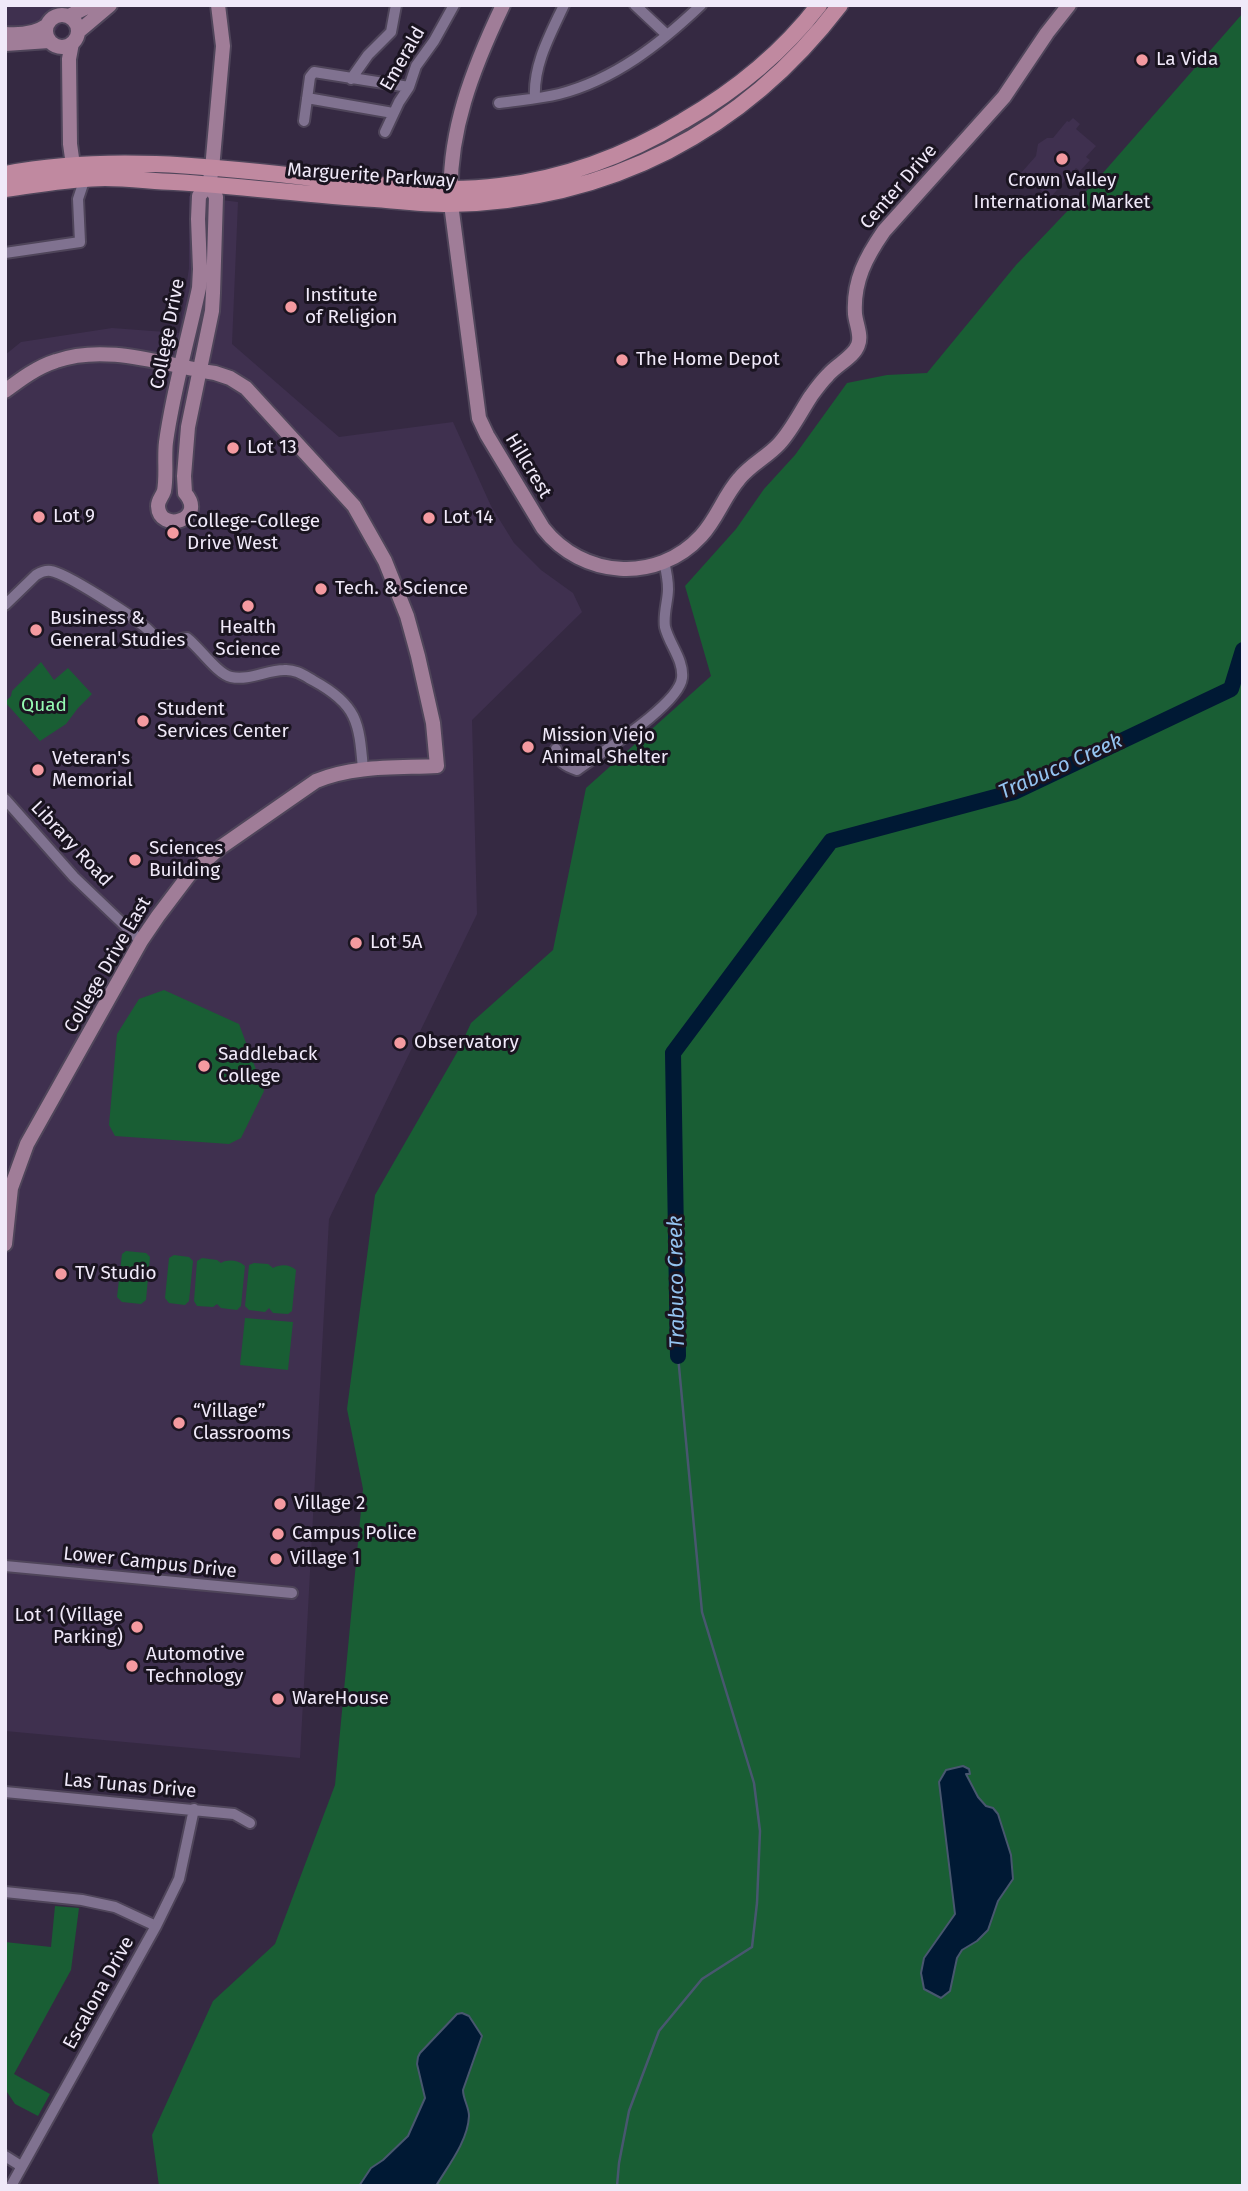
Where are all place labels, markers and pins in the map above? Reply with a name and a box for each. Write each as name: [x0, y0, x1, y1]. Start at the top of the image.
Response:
place label: La Vida: [1156, 49, 1218, 71]
marker: La Vida: [1134, 52, 1150, 68]
marker: Crown Valley International Market: [1054, 151, 1070, 167]
place label: Crown Valley International Market: [974, 170, 1150, 214]
place label: Institute of Religion: [305, 285, 397, 329]
marker: Institute of Religion: [283, 299, 299, 315]
place label: The Home Depot: [636, 349, 780, 371]
marker: The Home Depot: [614, 352, 630, 368]
place label: Lot 13: [247, 437, 297, 459]
marker: Lot 13: [225, 440, 241, 456]
place label: Lot 9: [53, 506, 95, 528]
place label: Lot 14: [443, 507, 493, 529]
marker: Lot 9: [31, 509, 47, 525]
marker: Lot 14: [421, 510, 437, 526]
place label: College-College Drive West: [187, 511, 320, 555]
marker: College-College Drive West: [165, 525, 181, 541]
place label: Tech. & Science: [335, 578, 468, 600]
marker: Tech. & Science: [313, 581, 329, 597]
marker: Health Science: [240, 598, 256, 614]
place label: Business & General Studies: [50, 608, 185, 652]
place label: Health Science: [215, 617, 281, 661]
marker: Business & General Studies: [28, 622, 44, 638]
place label: Student Services Center: [157, 699, 289, 743]
marker: Student Services Center: [135, 713, 151, 729]
place label: Mission Viejo Animal Shelter: [542, 725, 668, 769]
marker: Mission Viejo Animal Shelter: [520, 739, 536, 755]
place label: Veteran's Memorial: [52, 748, 133, 792]
marker: Veteran's Memorial: [30, 762, 46, 778]
place label: Sciences Building: [149, 838, 223, 882]
marker: Sciences Building: [127, 852, 143, 868]
place label: Lot 5A: [370, 932, 422, 954]
marker: Lot 5A: [348, 935, 364, 951]
place label: Observatory: [414, 1032, 519, 1054]
marker: Observatory: [392, 1035, 408, 1051]
place label: Saddleback College: [218, 1044, 317, 1088]
marker: Saddleback College: [196, 1058, 212, 1074]
place label: TV Studio: [75, 1263, 157, 1285]
marker: TV Studio: [53, 1266, 69, 1282]
place label: “Village” Classrooms: [193, 1401, 291, 1445]
marker: “Village” Classrooms: [171, 1415, 187, 1431]
place label: Village 2: [294, 1493, 365, 1515]
marker: Village 2: [272, 1496, 288, 1512]
place label: Campus Police: [292, 1523, 417, 1545]
marker: Campus Police: [270, 1526, 286, 1542]
place label: Village 1: [290, 1548, 360, 1570]
marker: Village 1: [268, 1551, 284, 1567]
place label: Lot 1 (Village Parking): [15, 1605, 123, 1649]
marker: Lot 1 (Village Parking): [129, 1619, 145, 1635]
place label: Automotive Technology: [146, 1644, 245, 1688]
marker: Automotive Technology: [124, 1658, 140, 1674]
place label: WareHouse: [292, 1688, 389, 1710]
marker: WareHouse: [270, 1691, 286, 1707]

